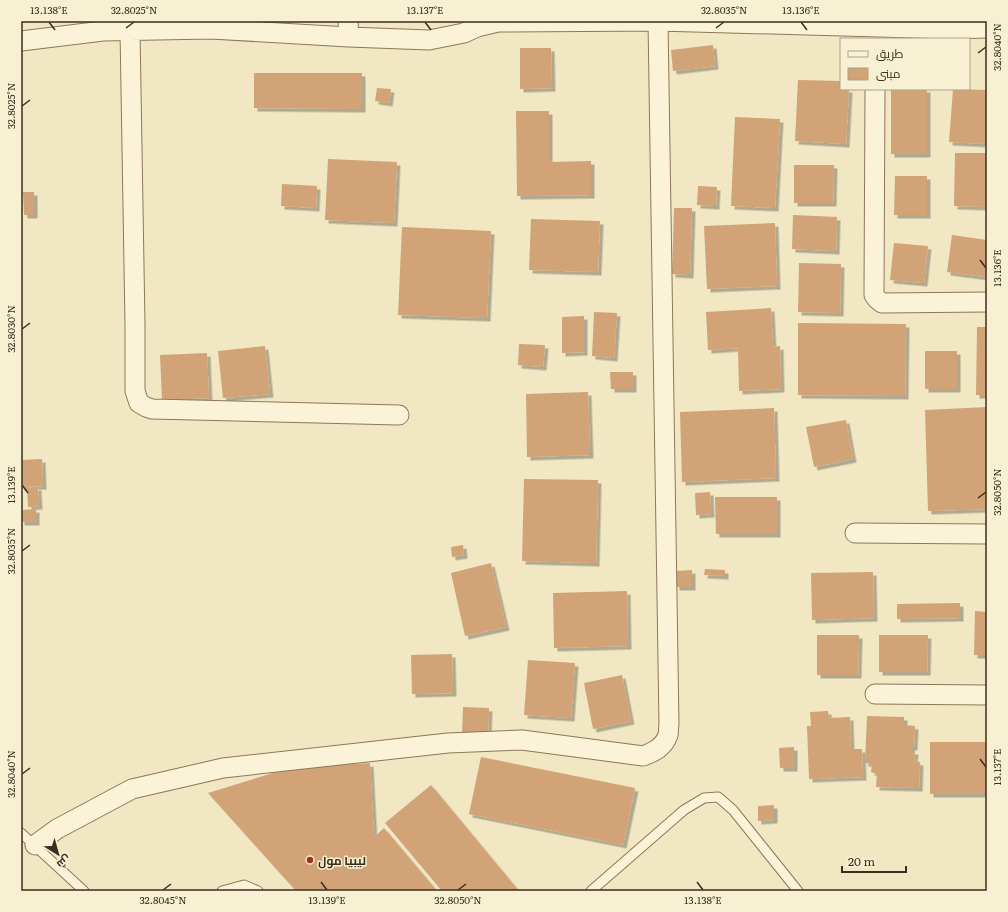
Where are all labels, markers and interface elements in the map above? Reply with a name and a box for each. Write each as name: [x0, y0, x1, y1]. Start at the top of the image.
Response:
text: 13.138°E: [30, 2, 68, 17]
text: 32.8025°N: [111, 2, 157, 17]
text: 13.137°E: [407, 2, 443, 17]
text: 32.8035°N: [701, 2, 747, 17]
text: 13.136°E: [782, 2, 820, 17]
text: 32.8040°N: [989, 23, 1004, 71]
legend: [840, 38, 970, 90]
text: طريق: [876, 44, 904, 62]
text: مبنى: [876, 64, 901, 82]
text: 32.8025°N: [3, 83, 18, 129]
text: 13.136°E: [989, 249, 1004, 287]
text: 32.8030°N: [3, 305, 18, 353]
text: 13.139°E: [3, 466, 18, 504]
text: 32.8050°N: [989, 468, 1004, 516]
text: 32.8035°N: [3, 528, 18, 574]
text: 13.137°E: [989, 749, 1004, 785]
text: 32.8040°N: [3, 750, 18, 798]
north arrow: [38, 834, 78, 874]
scale bar: [842, 848, 906, 874]
place label: ليبيا مول: [318, 851, 366, 869]
text: ش: [54, 852, 75, 873]
text: 20 m: [848, 852, 875, 870]
marker: ليبيا مول: [305, 855, 315, 865]
text: 32.8045°N: [139, 892, 187, 907]
text: 13.139°E: [308, 892, 346, 907]
text: 32.8050°N: [434, 892, 482, 907]
text: 13.138°E: [684, 892, 722, 907]

